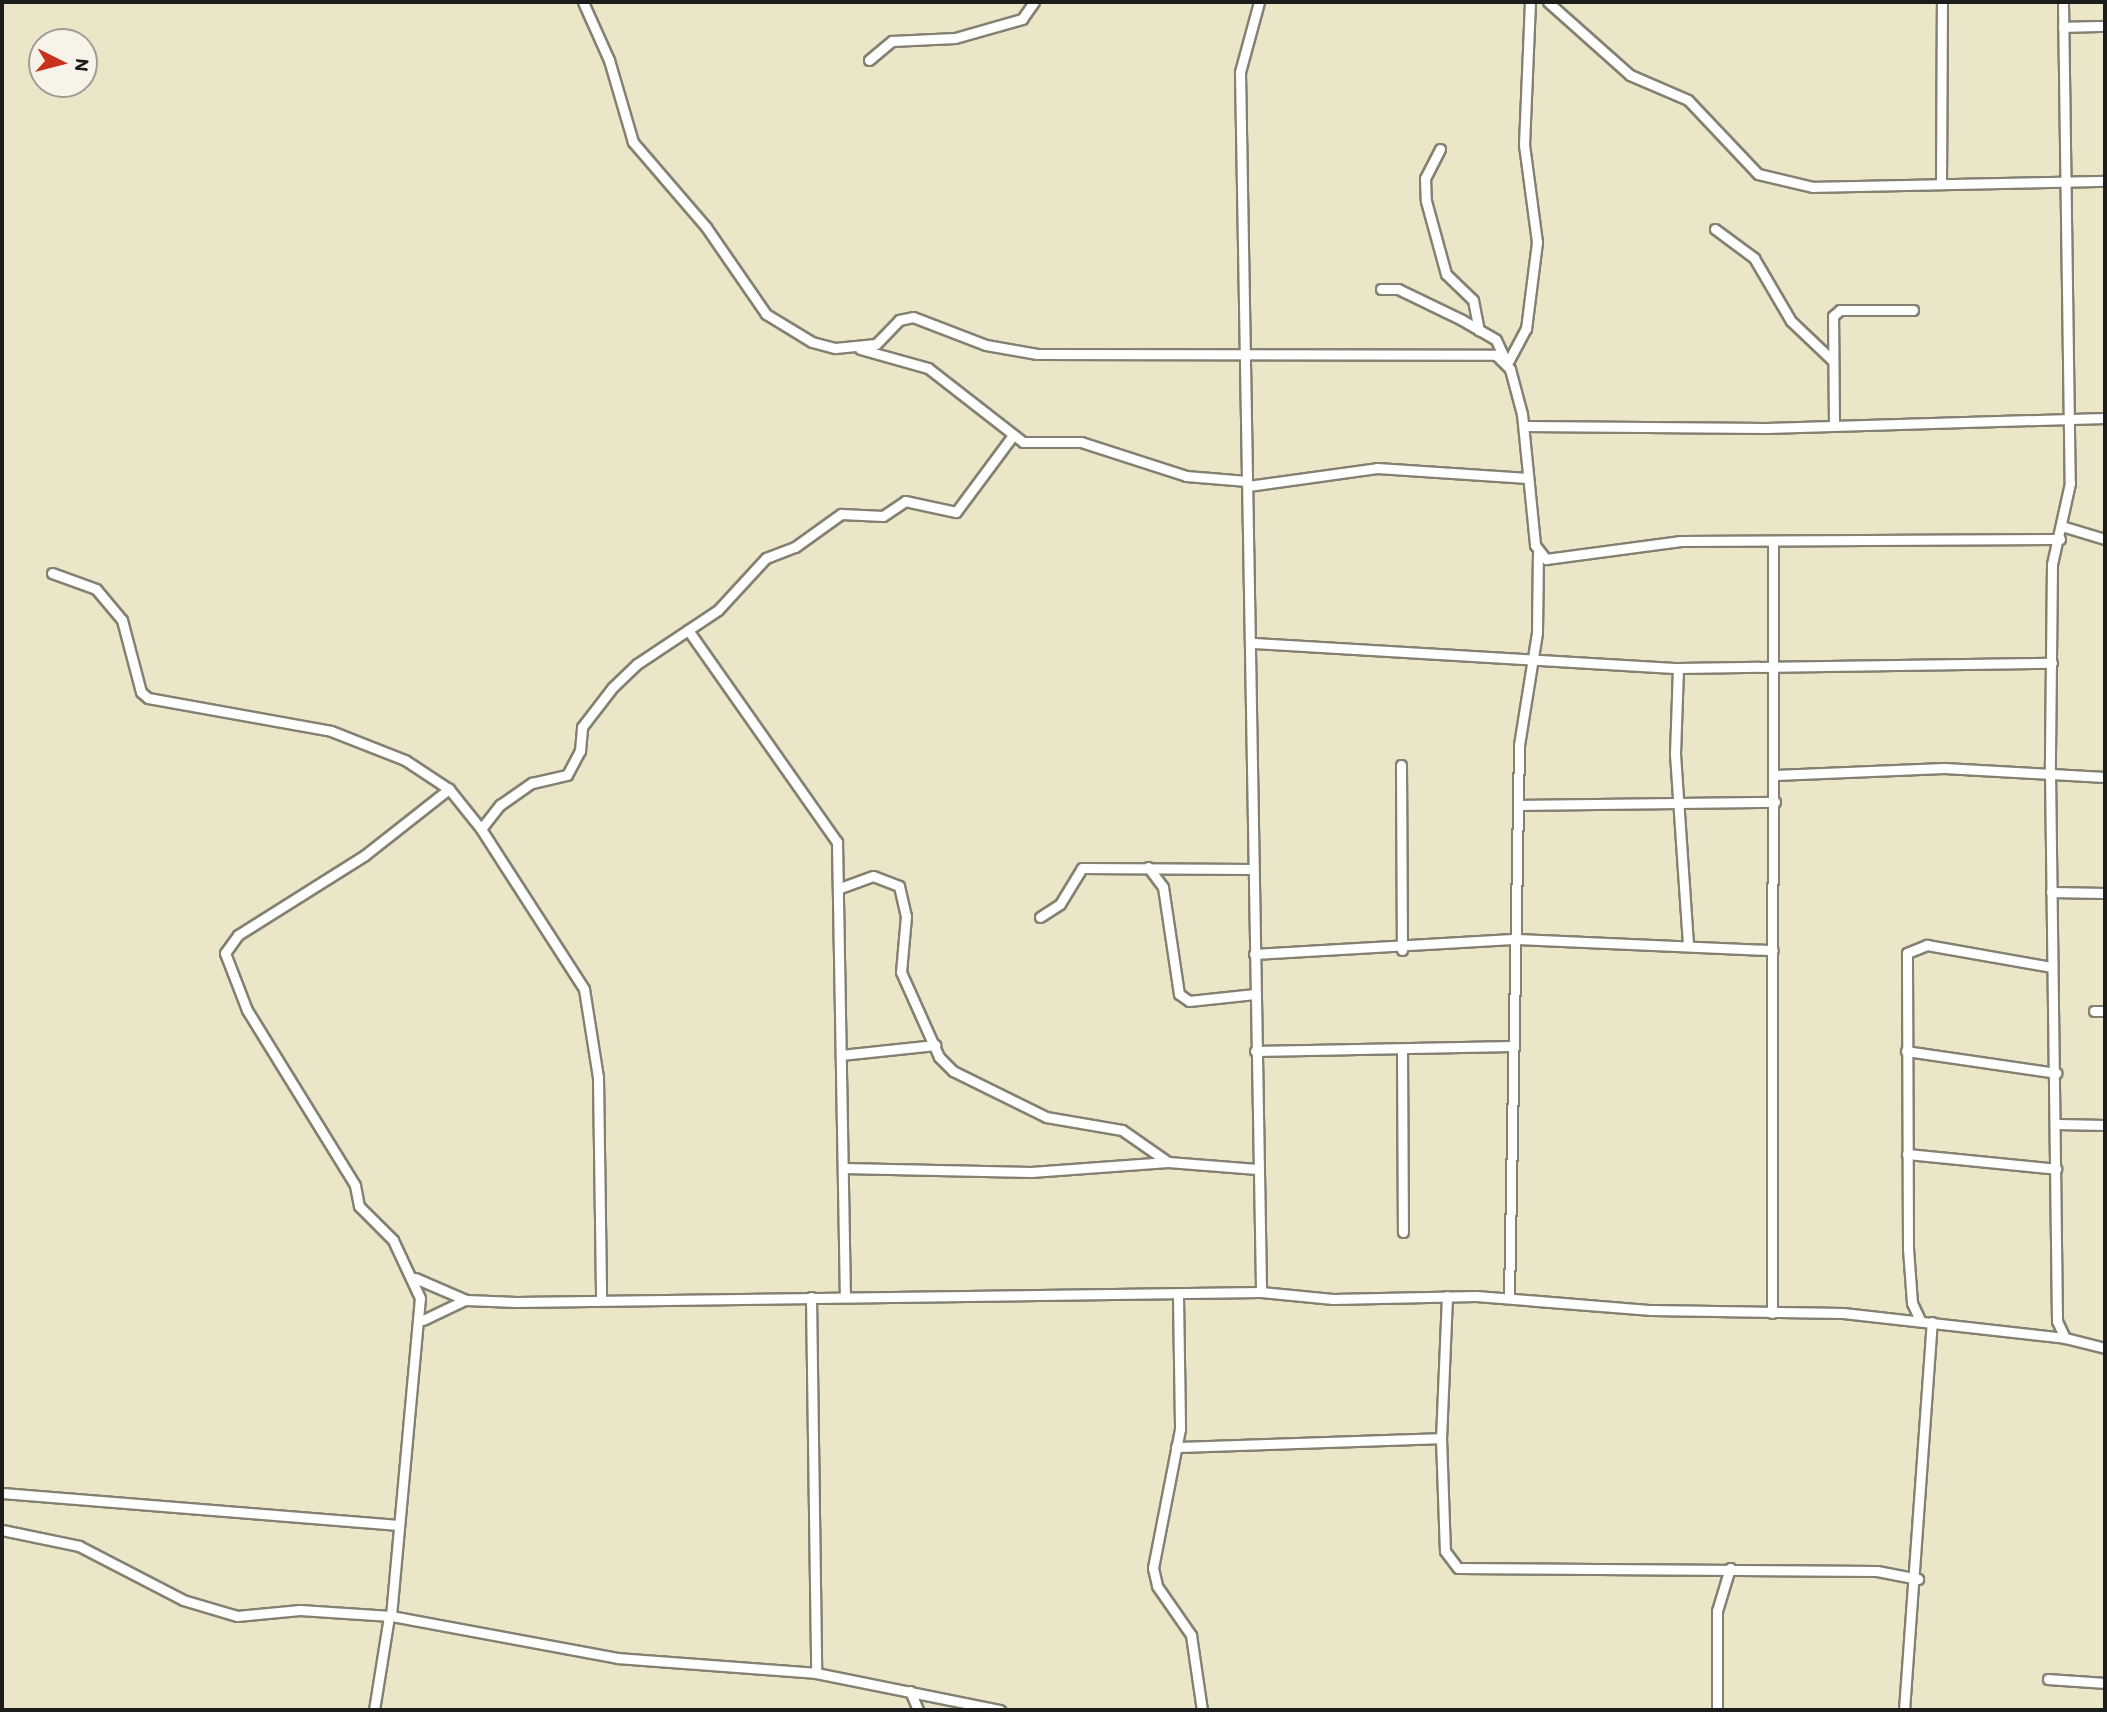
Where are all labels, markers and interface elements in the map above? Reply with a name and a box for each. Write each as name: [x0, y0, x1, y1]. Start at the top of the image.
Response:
north arrow: [28, 28, 98, 98]
text: N: [70, 57, 95, 73]

